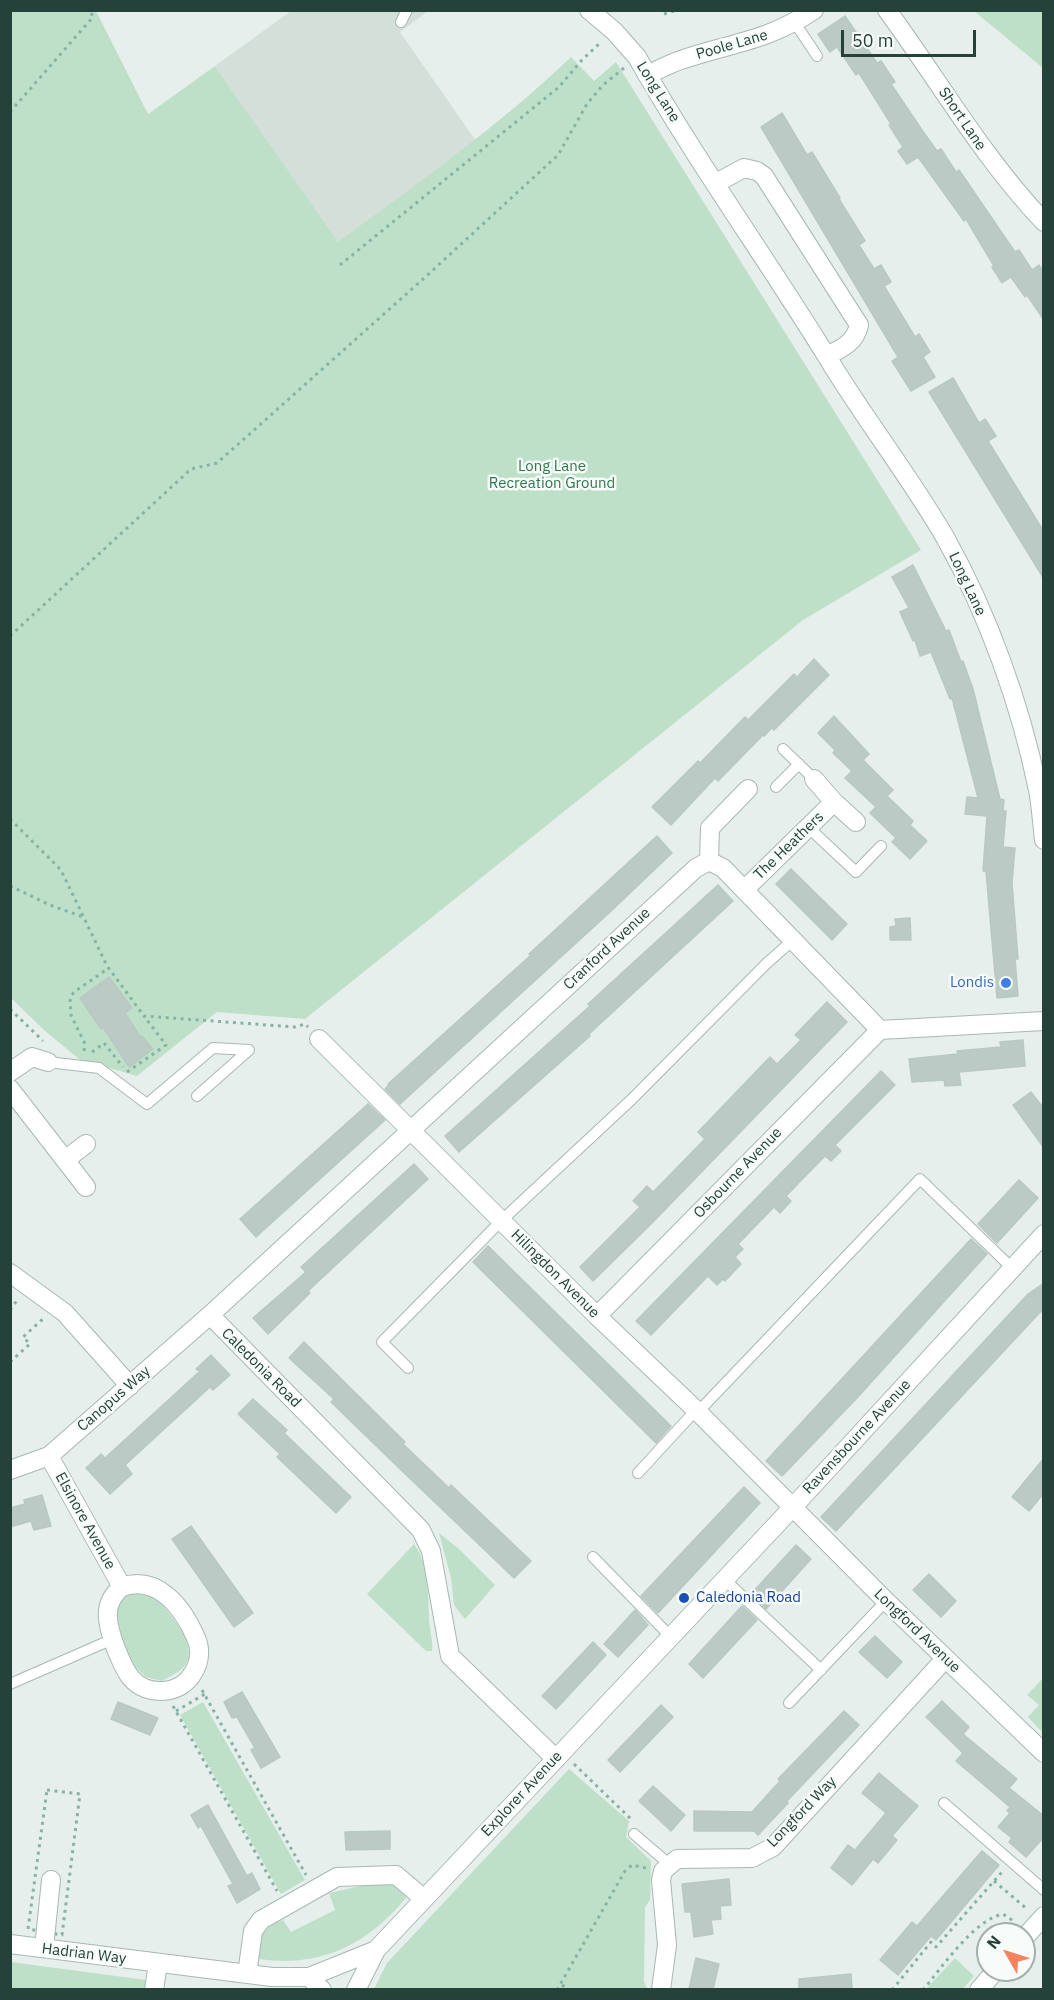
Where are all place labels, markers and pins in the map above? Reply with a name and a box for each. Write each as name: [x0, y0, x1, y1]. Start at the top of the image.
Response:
place label: Londis: [950, 974, 994, 992]
marker: Londis: [999, 976, 1013, 990]
place label: Caledonia Road: [696, 1589, 801, 1607]
marker: Caledonia Road: [677, 1591, 691, 1605]

